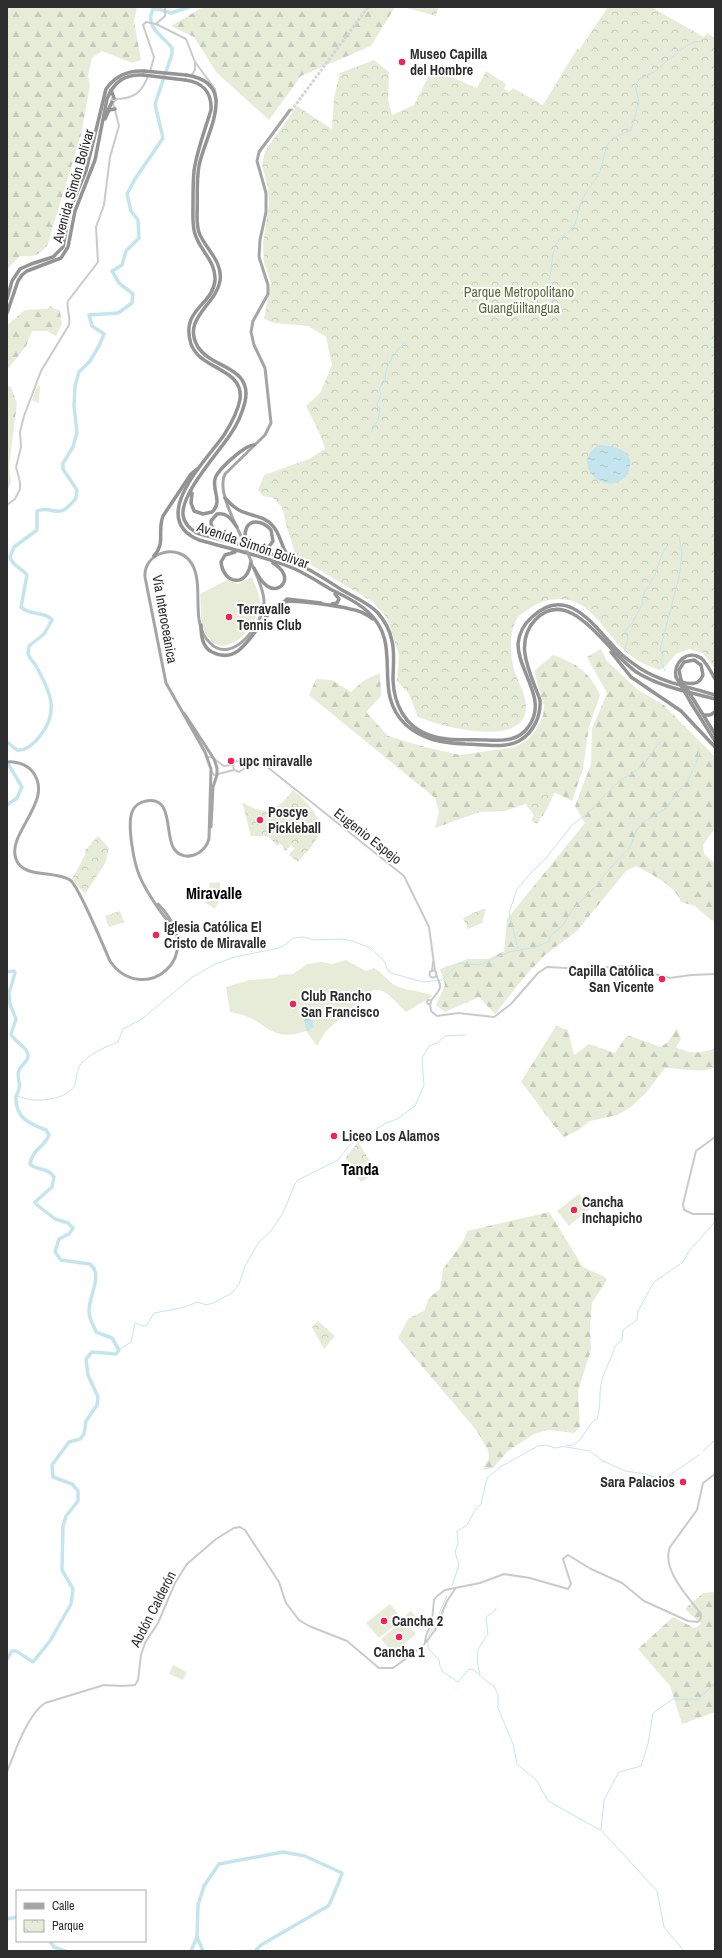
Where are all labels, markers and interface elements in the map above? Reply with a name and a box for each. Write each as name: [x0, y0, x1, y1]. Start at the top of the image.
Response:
place label: Museo Capilla del Hombre: [410, 45, 488, 79]
marker: Museo Capilla del Hombre: [397, 57, 407, 67]
street label: Avenida Simón Bolívar: [48, 127, 98, 246]
park label: Parque Metropolitano Guangüiltangua: [464, 283, 574, 317]
street label: Avenida Simón Bolívar: [194, 517, 312, 573]
street label: Vía Interoceánica: [148, 573, 182, 665]
place label: Terravalle Tennis Club: [237, 600, 302, 634]
marker: Terravalle Tennis Club: [224, 612, 234, 622]
place label: upc miravalle: [239, 752, 312, 770]
marker: upc miravalle: [226, 756, 236, 766]
place label: Poscye Pickleball: [268, 803, 321, 837]
street label: Eugenio Espejo: [331, 804, 405, 868]
marker: Poscye Pickleball: [255, 815, 265, 825]
district label: Miravalle: [186, 882, 242, 904]
place label: Iglesia Católica El Cristo de Miravalle: [164, 918, 266, 952]
marker: Iglesia Católica El Cristo de Miravalle: [151, 930, 161, 940]
place label: Capilla Católica San Vicente: [569, 962, 655, 996]
marker: Capilla Católica San Vicente: [657, 974, 667, 984]
place label: Club Rancho San Francisco: [301, 987, 379, 1021]
marker: Club Rancho San Francisco: [288, 999, 298, 1009]
place label: Liceo Los Alamos: [342, 1127, 440, 1145]
marker: Liceo Los Alamos: [329, 1131, 339, 1141]
district label: Tanda: [341, 1158, 380, 1180]
place label: Cancha Inchapicho: [582, 1193, 643, 1227]
marker: Cancha Inchapicho: [569, 1205, 579, 1215]
place label: Sara Palacios: [600, 1473, 675, 1491]
marker: Sara Palacios: [678, 1477, 688, 1487]
street label: Abdón Calderón: [126, 1568, 180, 1651]
place label: Cancha 2: [392, 1612, 443, 1630]
marker: Cancha 2: [379, 1616, 389, 1626]
marker: Cancha 1: [394, 1632, 404, 1642]
place label: Cancha 1: [373, 1643, 425, 1661]
legend: [16, 1890, 146, 1942]
text: Calle: [52, 1898, 74, 1914]
text: Parque: [52, 1918, 84, 1934]

